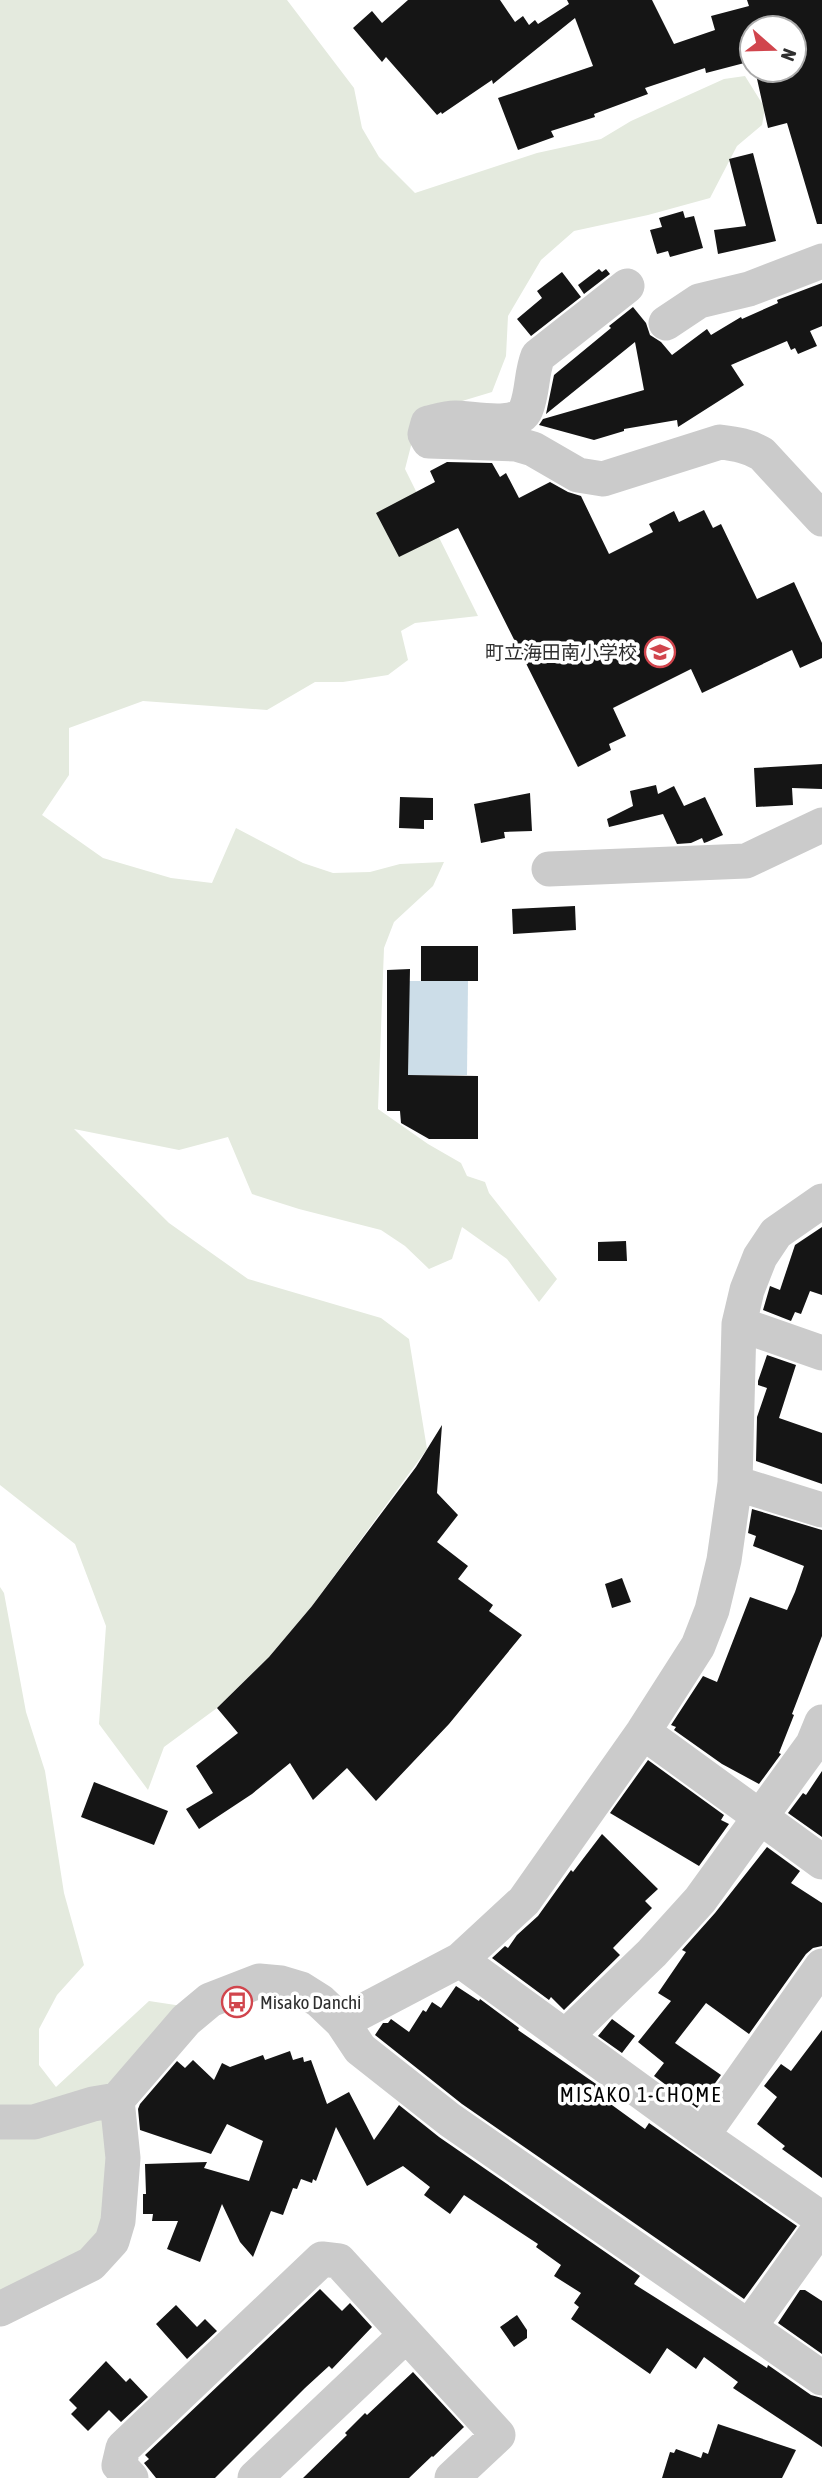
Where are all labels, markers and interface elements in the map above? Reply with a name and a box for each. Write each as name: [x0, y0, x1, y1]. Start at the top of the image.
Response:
north arrow: [738, 14, 808, 84]
text: N: [777, 46, 801, 64]
school or university icon: 町立海田南小学校: [643, 635, 677, 669]
place label: 町立海田南小学校: [485, 641, 637, 663]
bus stop icon: Misako Danchi: [220, 1985, 254, 2019]
place label: Misako Danchi: [260, 1991, 361, 2013]
district label: MISAKO 1-CHOME: [560, 2082, 722, 2106]

